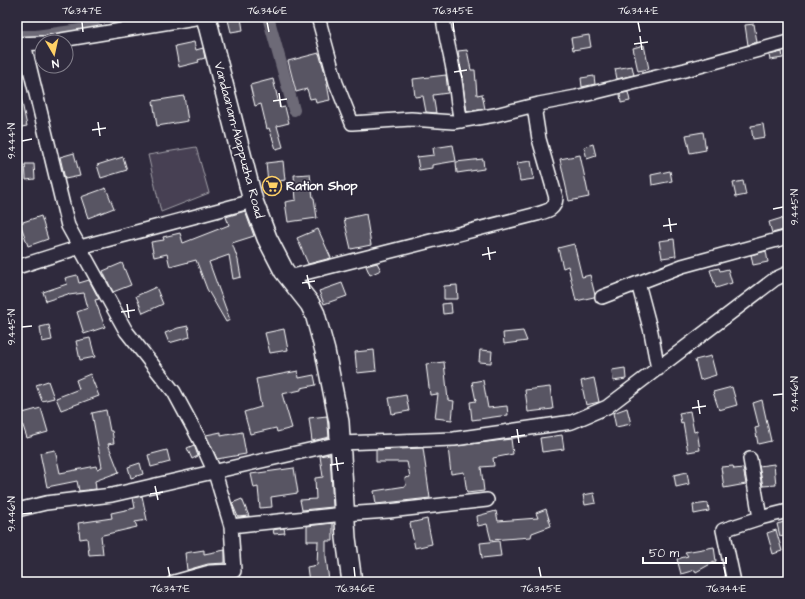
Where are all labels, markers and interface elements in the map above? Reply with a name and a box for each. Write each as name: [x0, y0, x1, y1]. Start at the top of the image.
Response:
text: 76.347°E: [62, 4, 102, 18]
text: 76.346°E: [247, 4, 287, 18]
text: 76.345°E: [433, 4, 474, 18]
text: 76.344°E: [618, 4, 658, 18]
north arrow: [34, 34, 74, 74]
text: N: [51, 55, 60, 71]
street label: Vandaanam-Alappuzha Road: [209, 60, 269, 220]
text: 9.444°N: [5, 123, 19, 159]
supermarket icon: Ration Shop: [261, 175, 283, 197]
place label: Ration Shop: [286, 177, 358, 196]
text: 9.445°N: [788, 189, 802, 225]
text: 9.445°N: [5, 309, 19, 345]
text: 9.446°N: [788, 376, 802, 412]
text: 9.446°N: [5, 496, 19, 532]
scale bar: [643, 539, 726, 565]
text: 50 m: [649, 545, 680, 562]
text: 76.347°E: [150, 582, 190, 596]
text: 76.346°E: [335, 582, 375, 596]
text: 76.345°E: [521, 582, 562, 596]
text: 76.344°E: [706, 582, 746, 596]

